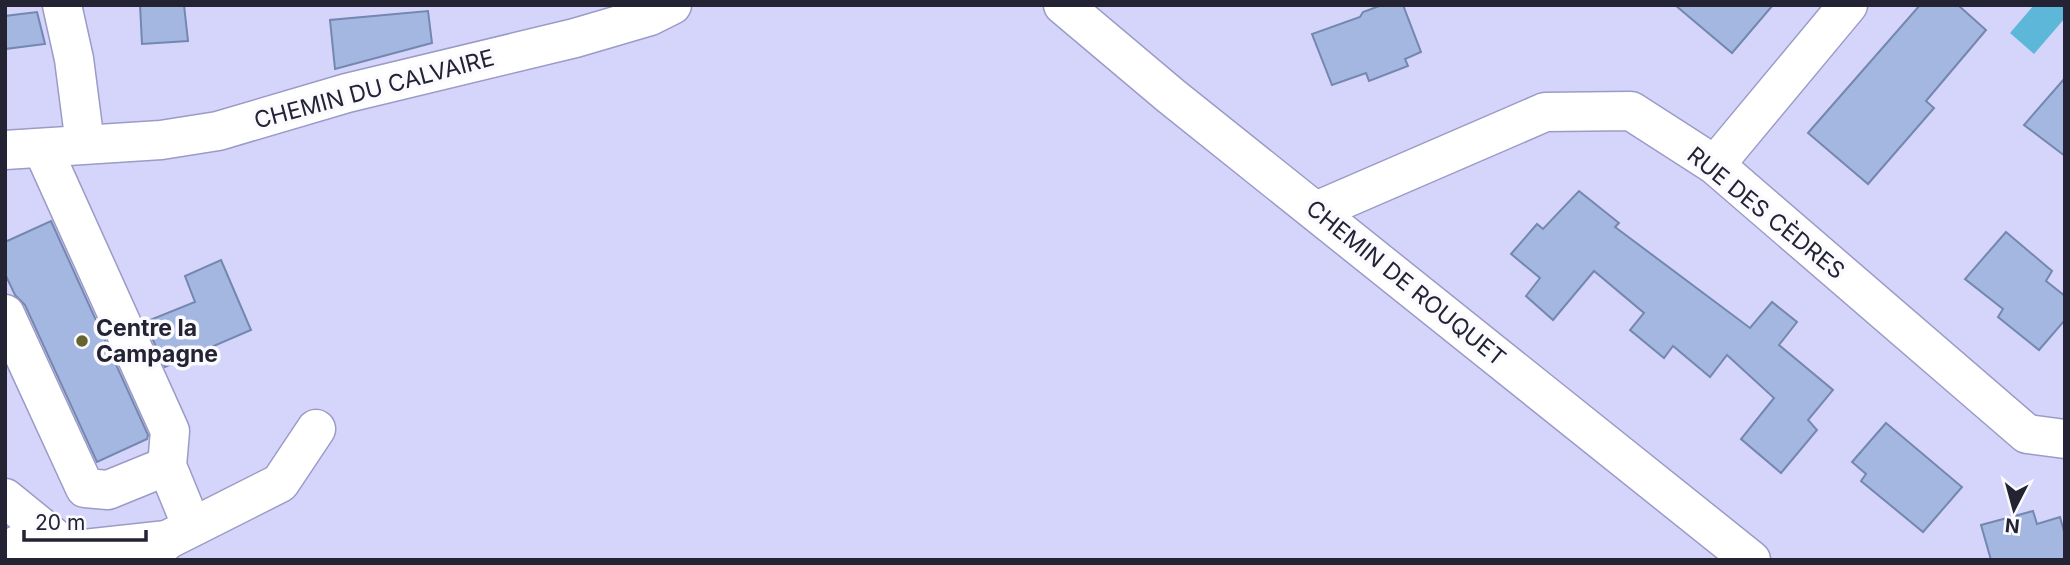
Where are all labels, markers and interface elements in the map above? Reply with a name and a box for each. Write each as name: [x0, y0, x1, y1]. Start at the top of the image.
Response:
street label: CHEMIN DU CALVAIRE: [251, 43, 497, 135]
street label: RUE DES CÈDRES: [1682, 141, 1850, 285]
street label: CHEMIN DE ROUQUET: [1301, 194, 1511, 372]
place label: Centre la Campagne: [96, 314, 218, 368]
marker: Centre la Campagne: [74, 333, 90, 349]
north arrow: [1979, 474, 2049, 544]
scale bar: [24, 498, 147, 542]
text: 20 m: [35, 510, 85, 535]
text: N: [2004, 513, 2021, 538]

